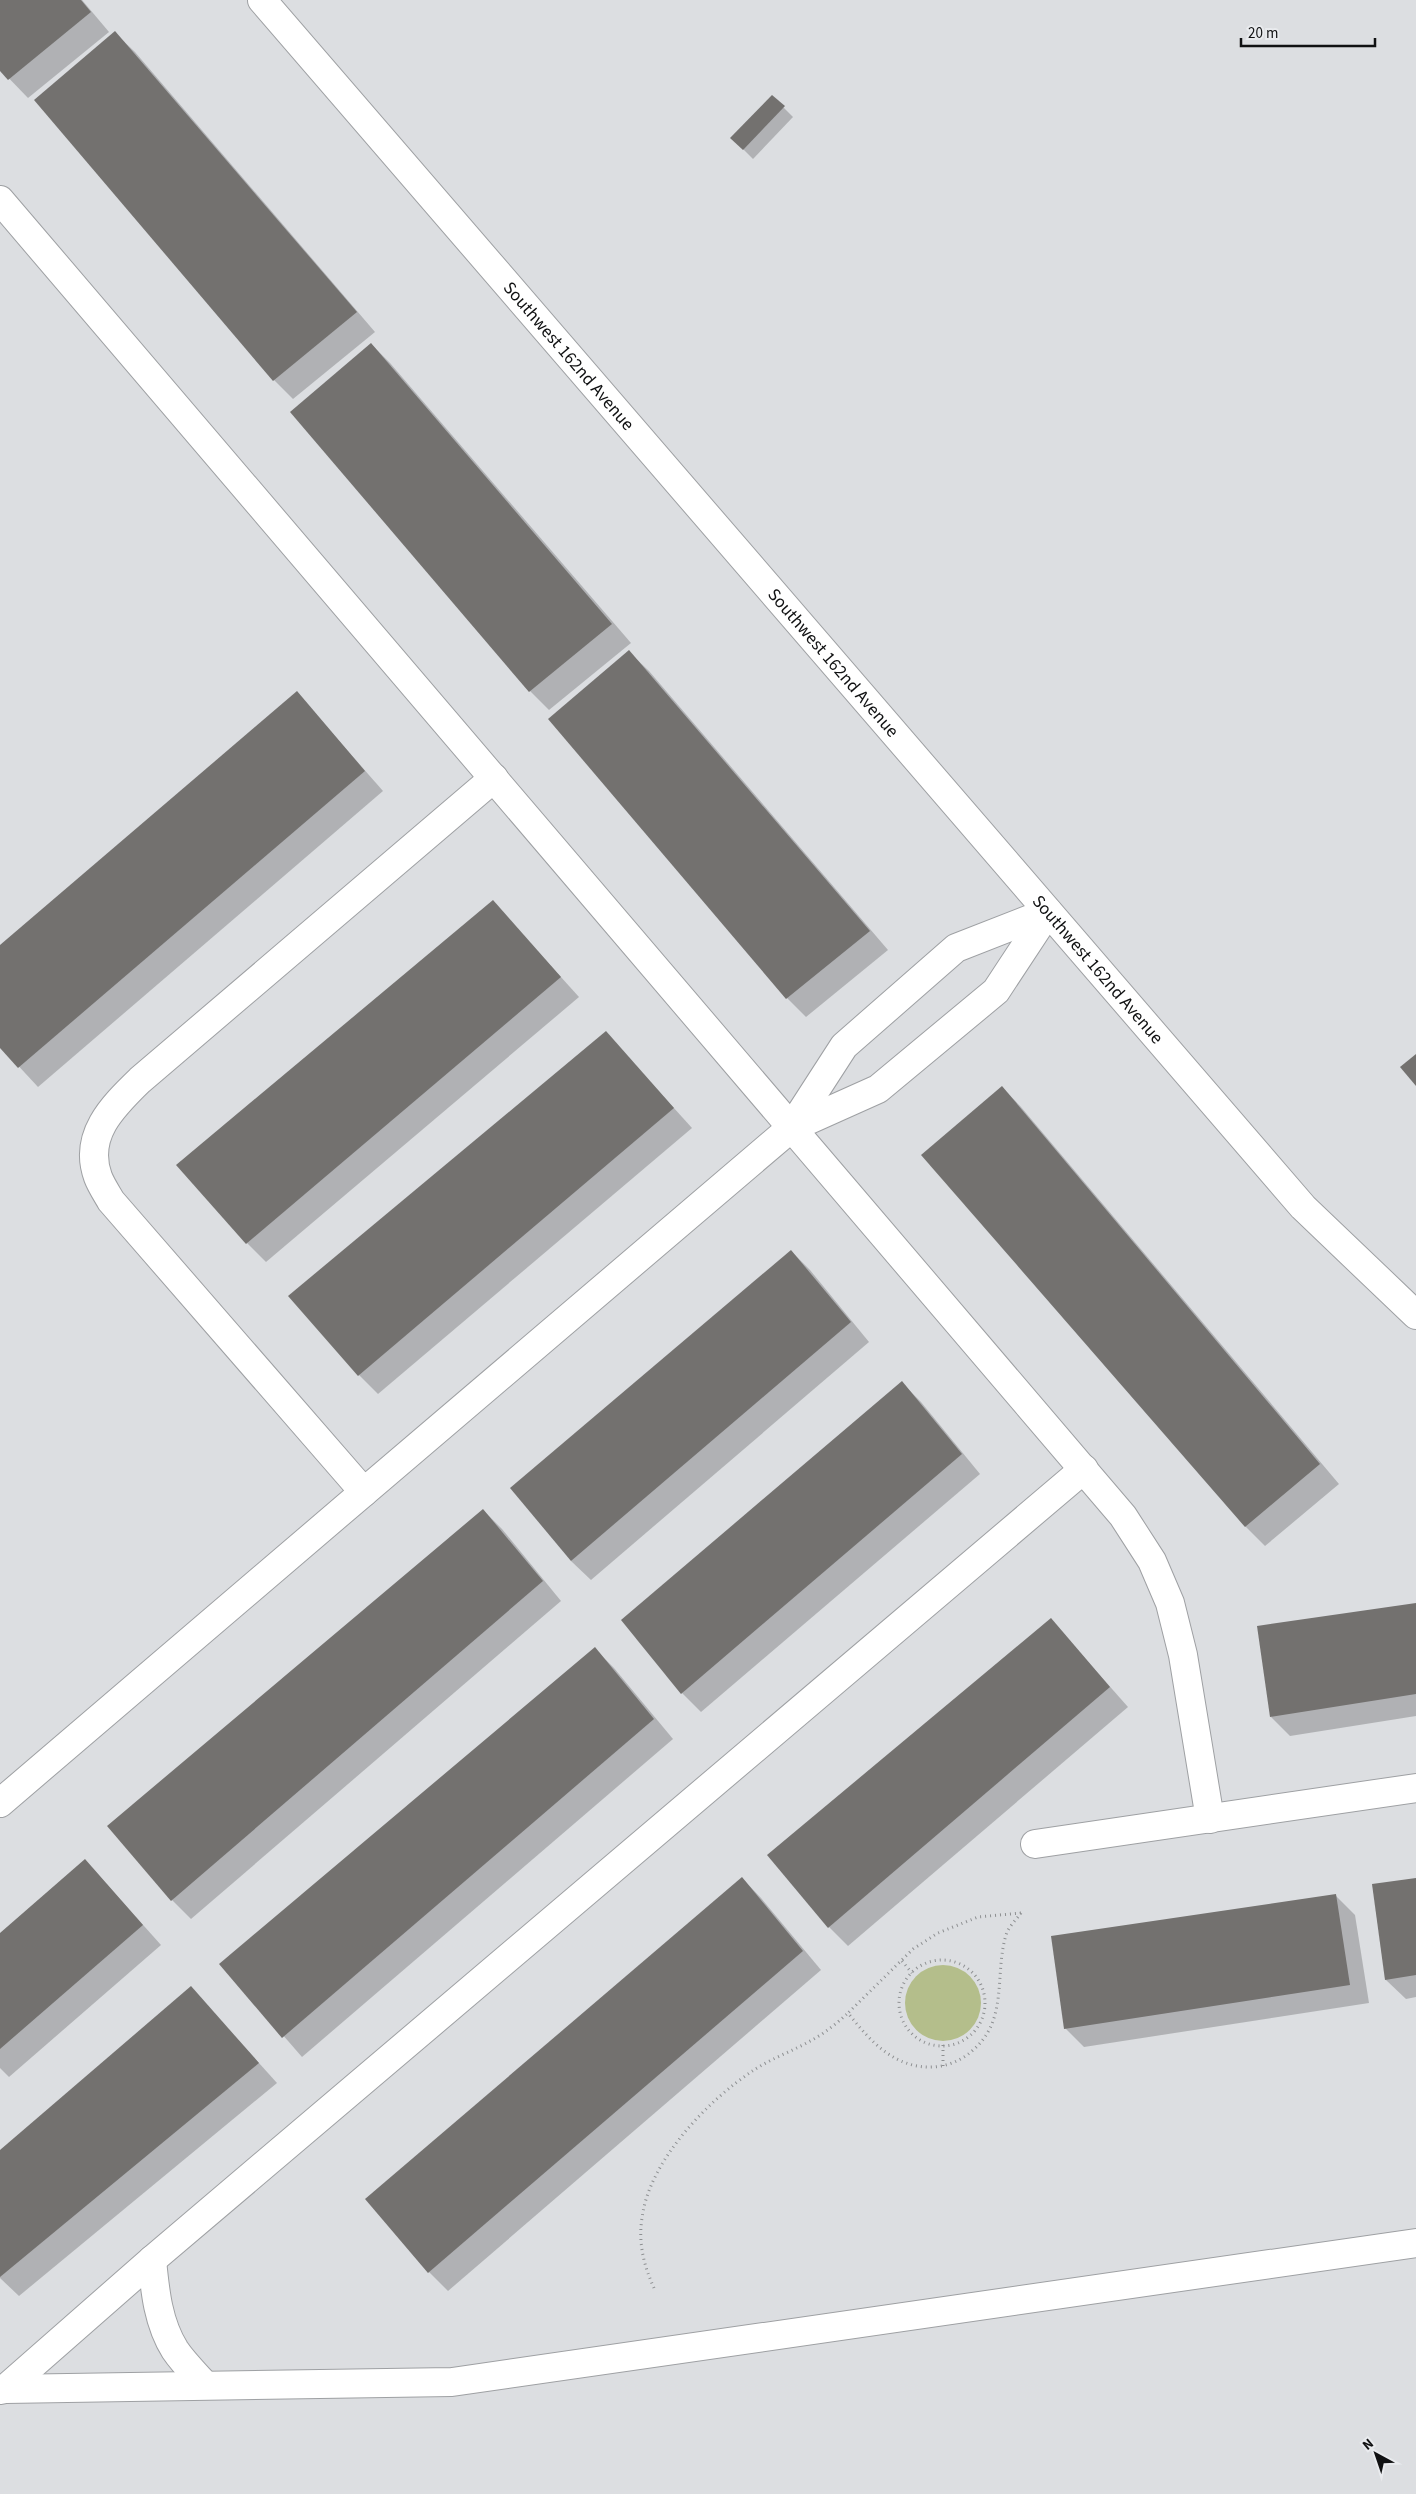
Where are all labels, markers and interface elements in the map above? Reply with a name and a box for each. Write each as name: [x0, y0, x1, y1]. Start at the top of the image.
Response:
scale bar: [1241, 15, 1375, 47]
text: 20 m: [1248, 23, 1278, 44]
street label: Southwest 162nd Avenue: [497, 276, 640, 436]
street label: Southwest 162nd Avenue: [762, 583, 905, 743]
street label: Southwest 162nd Avenue: [1026, 890, 1169, 1050]
north arrow: [1351, 2429, 1401, 2479]
text: N: [1358, 2434, 1378, 2455]

